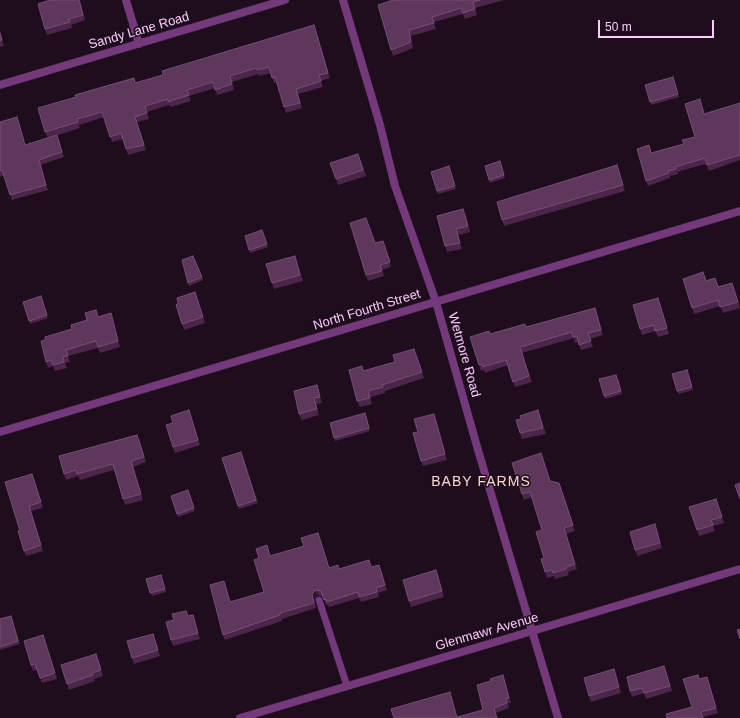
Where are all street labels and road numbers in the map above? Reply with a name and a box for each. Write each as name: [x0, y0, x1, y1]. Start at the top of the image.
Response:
street label: Sandy Lane Road: [87, 9, 191, 53]
street label: North Fourth Street: [312, 286, 422, 334]
street label: Wetmore Road: [444, 311, 484, 399]
street label: Glenmawr Avenue: [434, 610, 540, 654]

